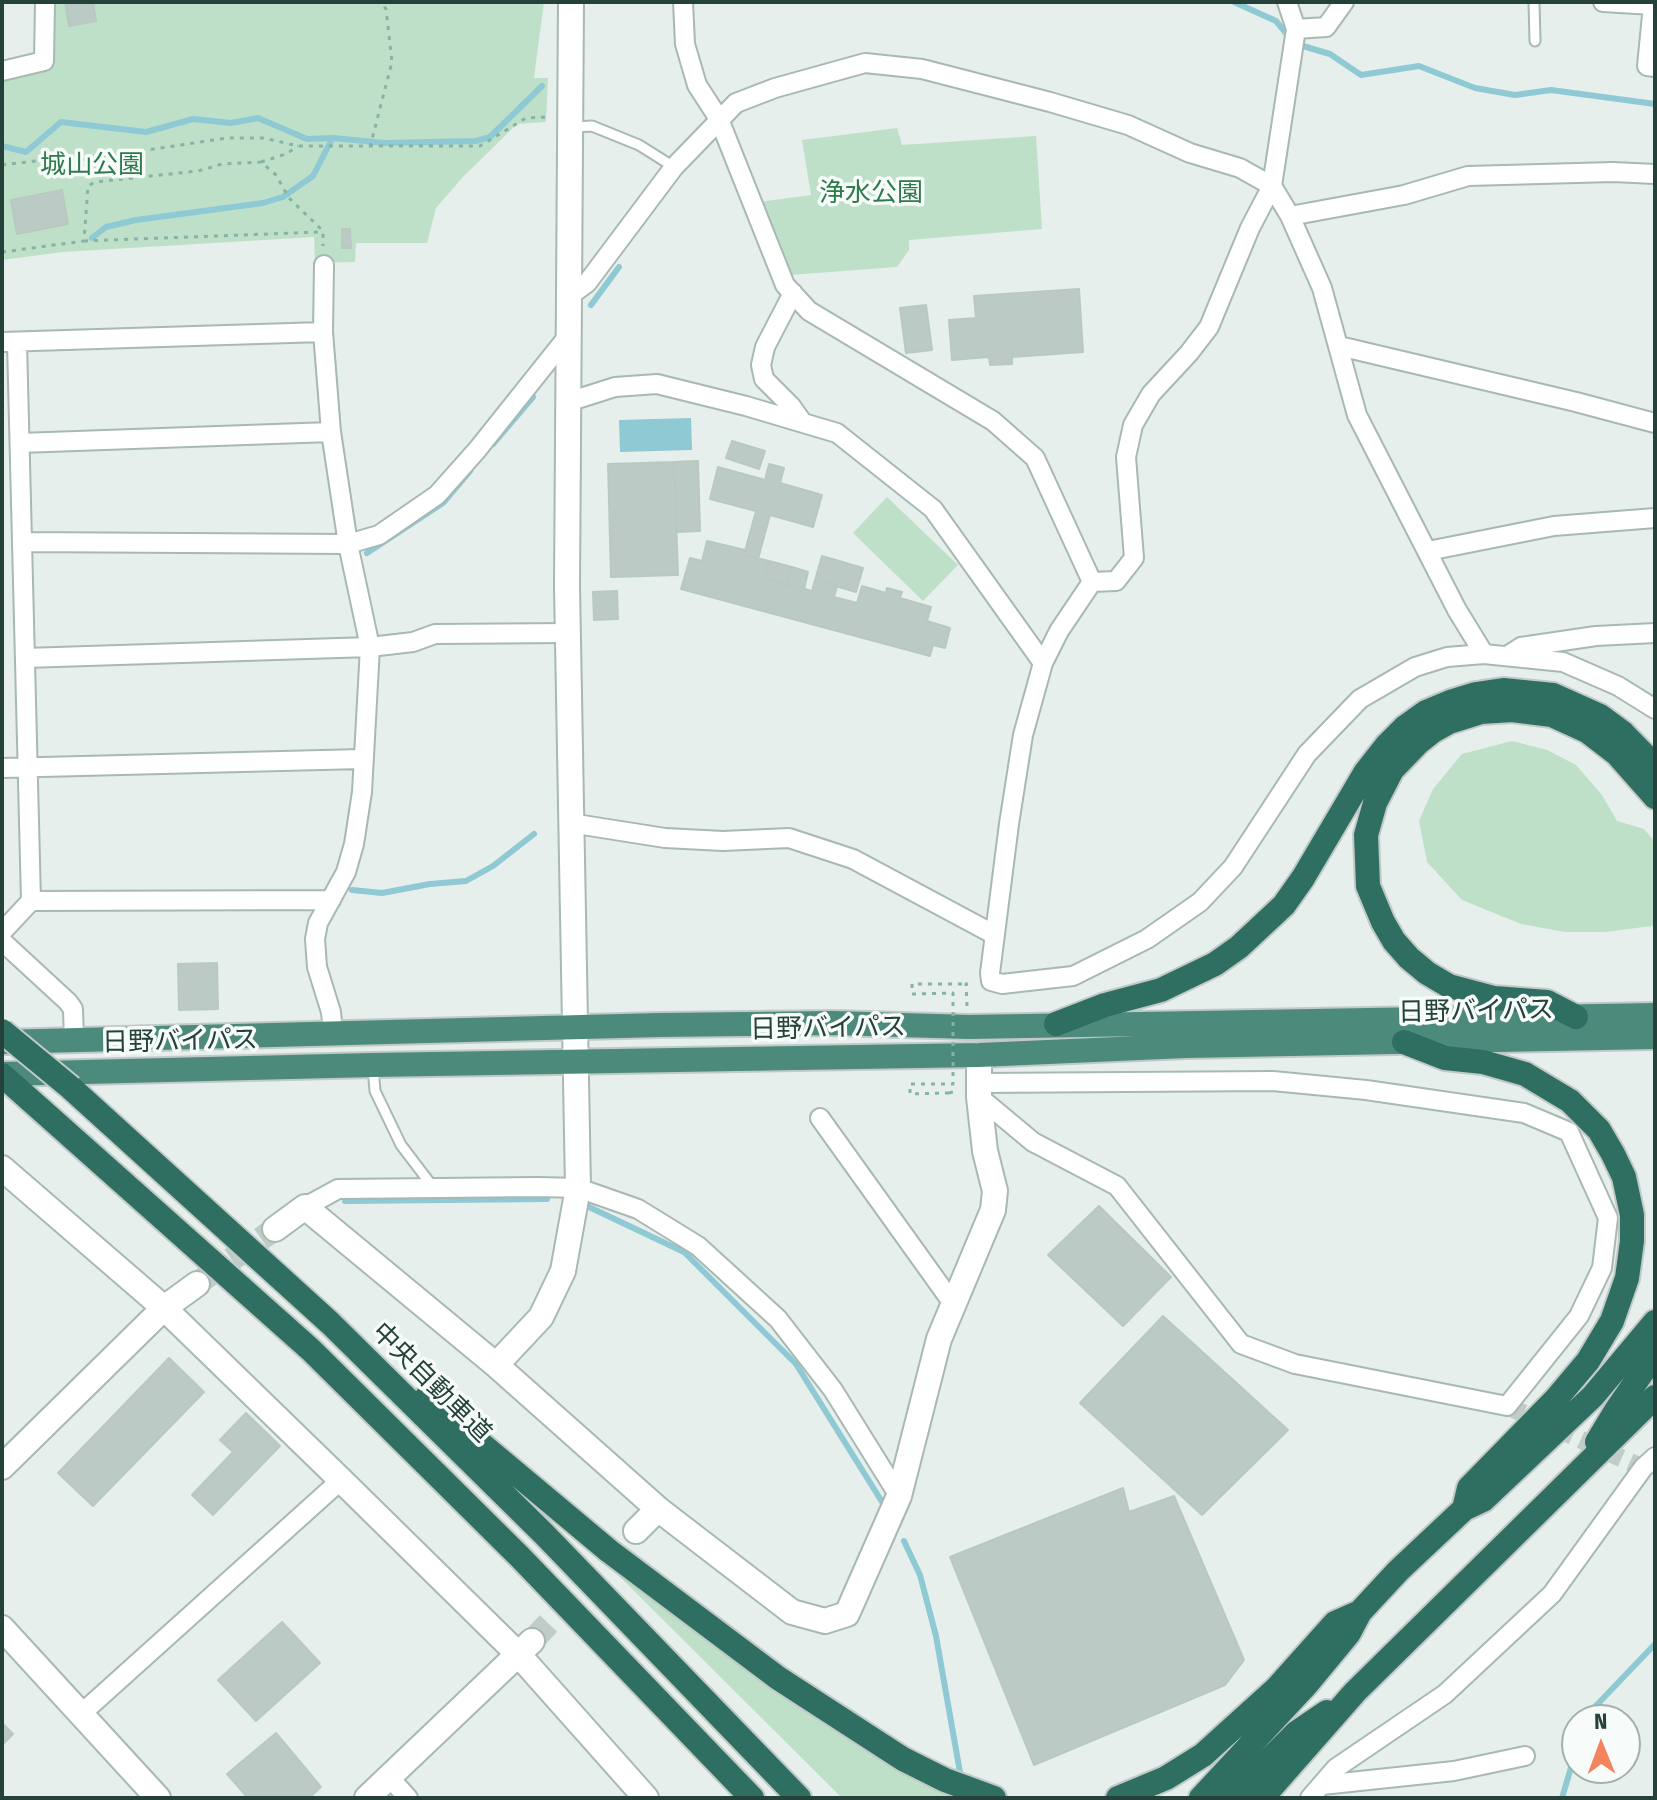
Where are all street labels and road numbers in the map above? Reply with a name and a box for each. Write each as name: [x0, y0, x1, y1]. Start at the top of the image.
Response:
street label: 日野バイパス: [1398, 995, 1554, 1029]
street label: 日野バイパス: [750, 1012, 906, 1046]
street label: 日野バイパス: [102, 1025, 258, 1059]
street label: 中央自動車道: [365, 1317, 497, 1449]

